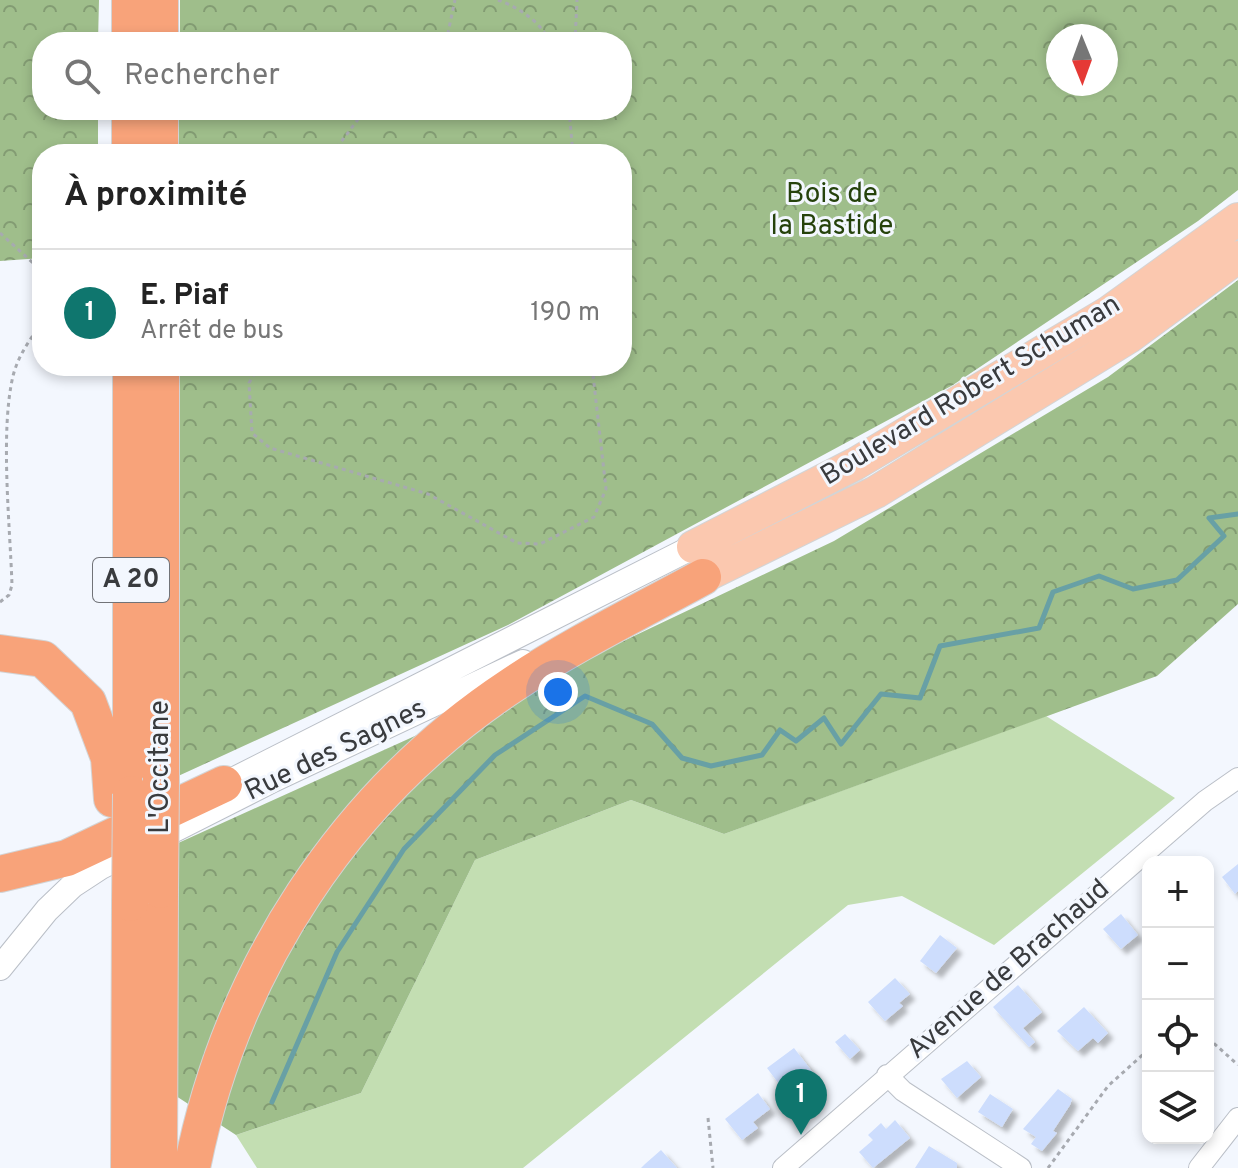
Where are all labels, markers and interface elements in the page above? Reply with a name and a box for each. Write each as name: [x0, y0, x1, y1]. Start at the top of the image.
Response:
north arrow: [1046, 24, 1118, 96]
search box: [32, 32, 632, 120]
icon: search: [60, 54, 104, 98]
text: Rechercher: [124, 58, 280, 95]
text: À proximité: [64, 175, 247, 218]
park label: Bois de la Bastide: [771, 177, 893, 245]
text: E. Piaf: [140, 278, 229, 315]
street label: Boulevard Robert Schuman: [815, 287, 1127, 495]
text: 1: [85, 297, 95, 330]
text: 190 m: [530, 297, 600, 330]
text: Arrêt de bus: [140, 315, 284, 348]
road number: A 20: [93, 558, 169, 602]
your location: [538, 672, 578, 712]
street label: Rue des Sagnes: [239, 691, 433, 811]
street label: L'Occitane: [143, 700, 179, 834]
map controls: [1142, 856, 1214, 1144]
button: +: [1142, 856, 1214, 928]
street label: Avenue de Brachaud: [900, 872, 1118, 1068]
button: −: [1142, 928, 1214, 1000]
button: locate: [1142, 1000, 1214, 1072]
pin: 1: [775, 1069, 827, 1135]
button: layers: [1142, 1072, 1214, 1144]

